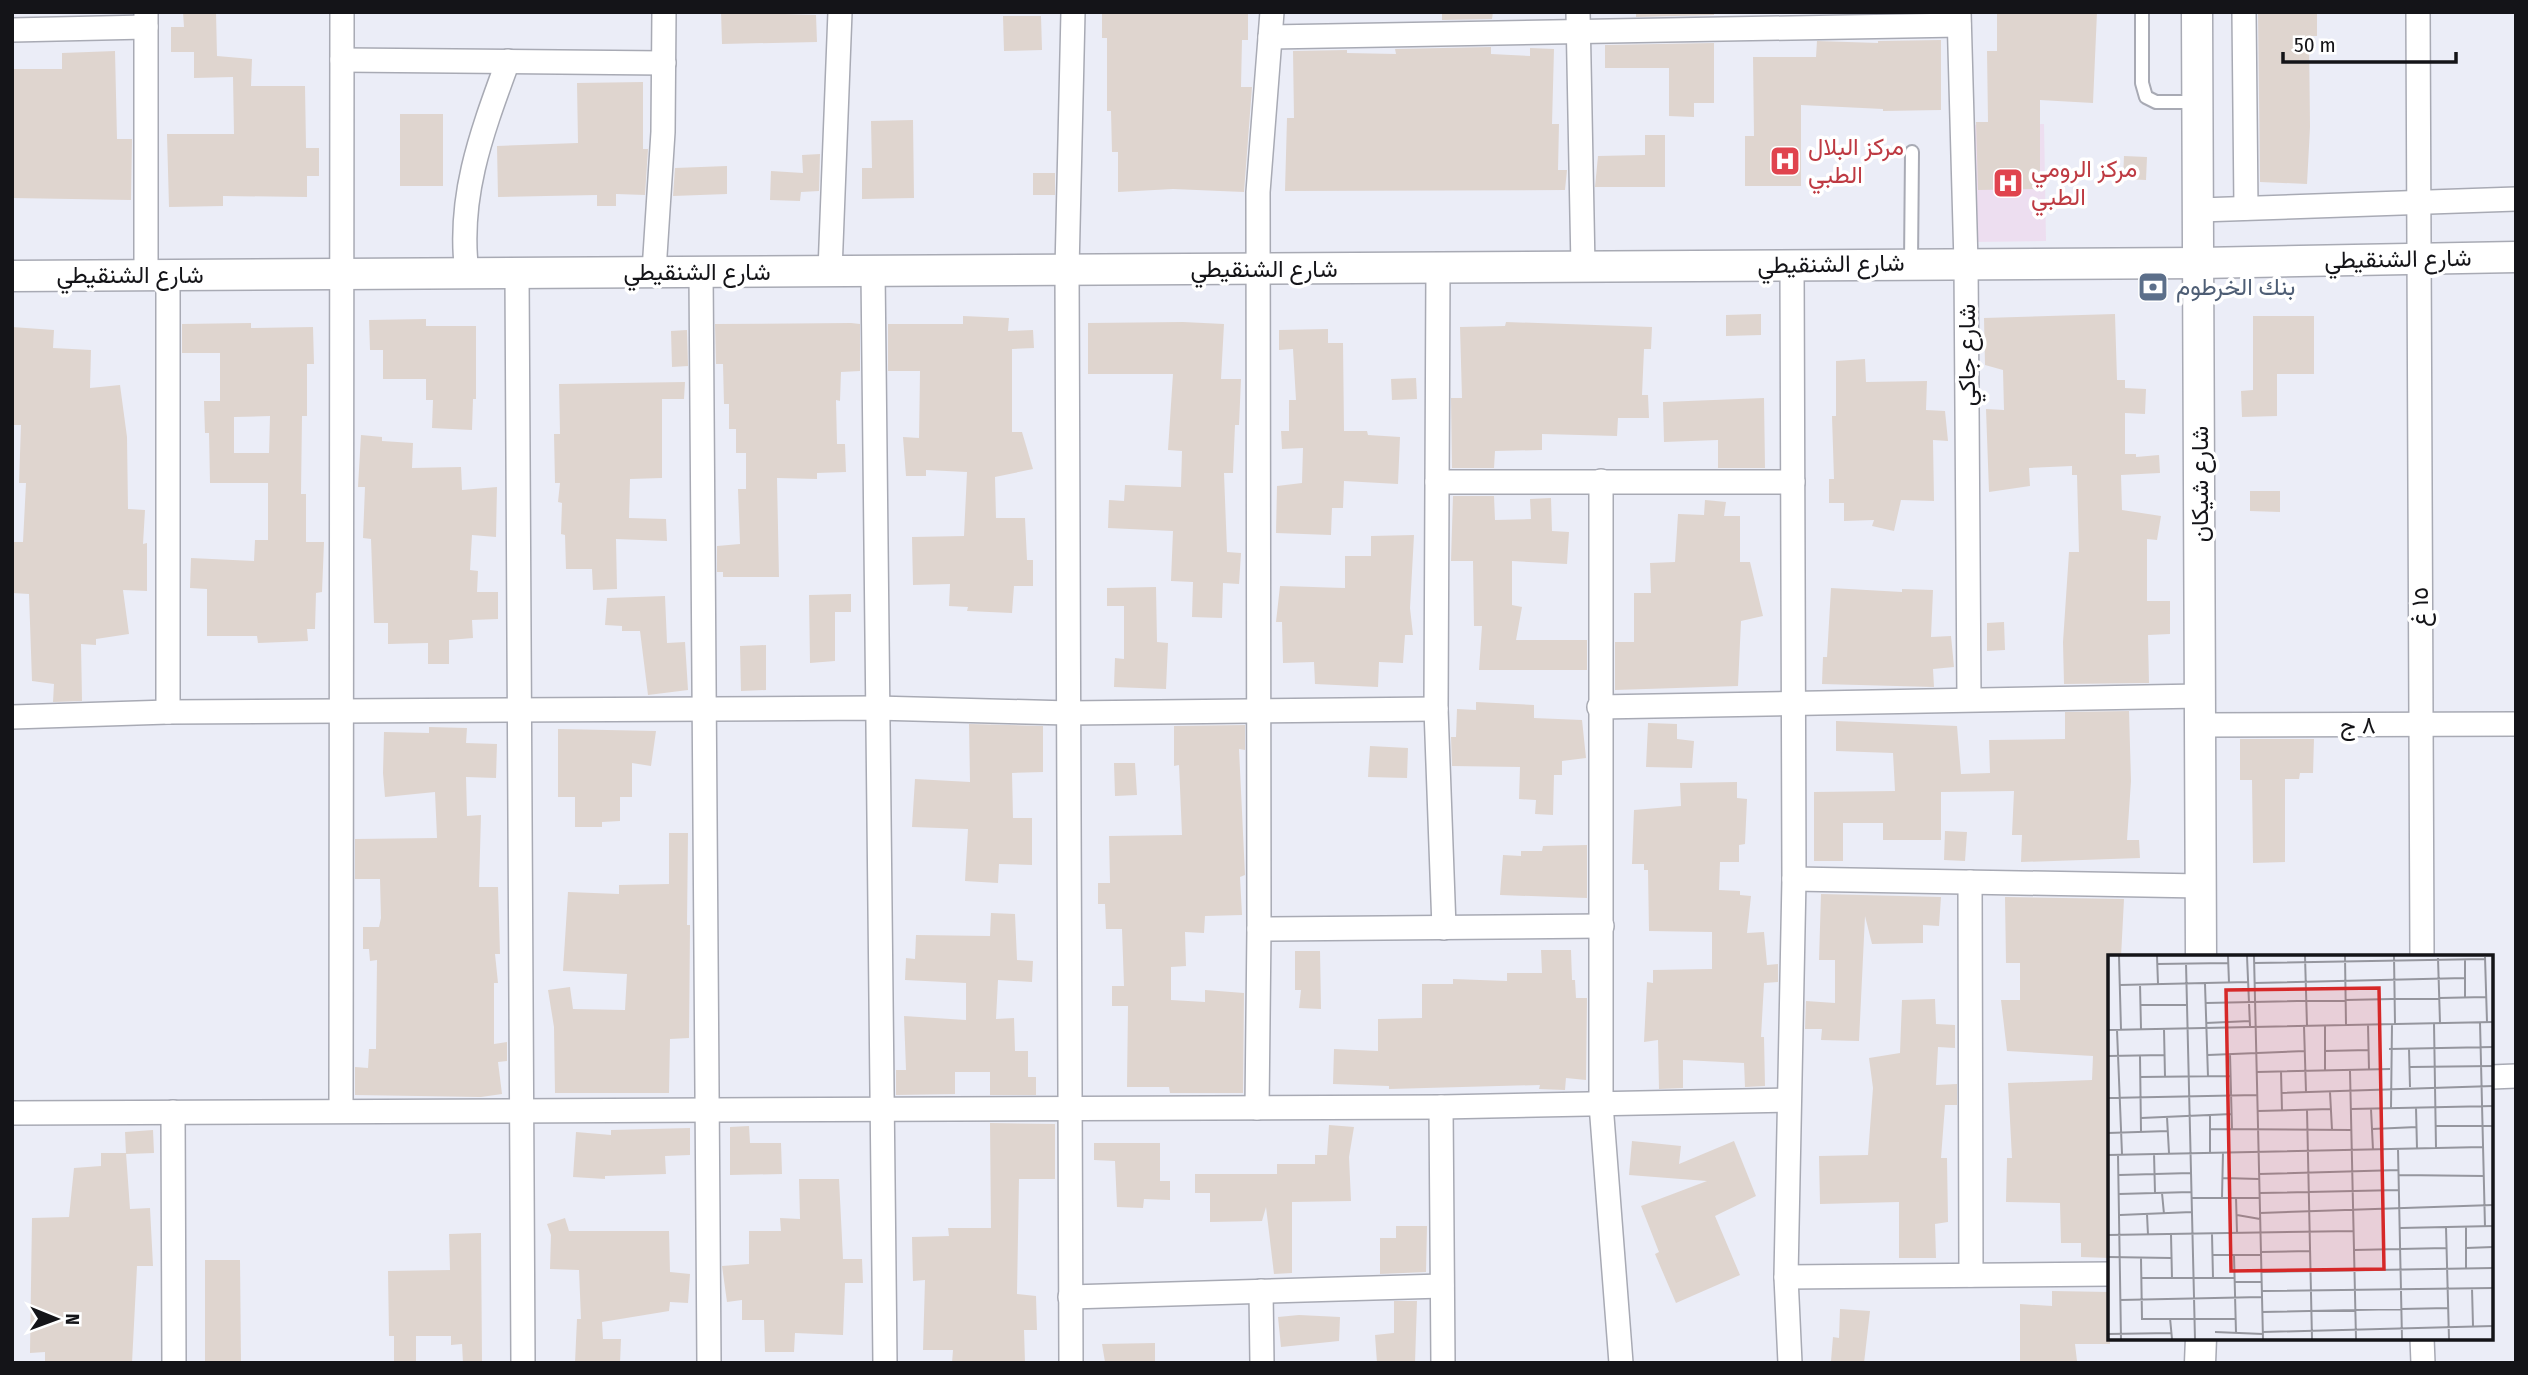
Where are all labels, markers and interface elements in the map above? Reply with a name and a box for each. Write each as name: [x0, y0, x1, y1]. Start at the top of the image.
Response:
scale bar: [2283, 21, 2456, 65]
text: 50 m: [2294, 32, 2336, 58]
place label: مركز البلال الطبي: [1808, 133, 1904, 194]
hospital icon: مركز البلال الطبي: [1768, 144, 1802, 178]
place label: مركز الرومي الطبي: [2031, 155, 2137, 216]
hospital icon: مركز الرومي الطبي: [1991, 166, 2025, 200]
street label: شارع الشنقيطي: [2324, 244, 2472, 279]
street label: شارع الشنقيطي: [1757, 249, 1905, 284]
street label: شارع الشنقيطي: [1190, 255, 1338, 288]
street label: شارع الشنقيطي: [623, 258, 771, 291]
street label: شارع الشنقيطي: [56, 261, 204, 294]
bank icon: بنك الخرطوم: [2136, 270, 2170, 304]
place label: بنك الخرطوم: [2176, 273, 2295, 303]
street label: شارع جاكي: [1953, 304, 1986, 406]
street label: شارع شيكان: [2186, 426, 2216, 542]
street label: ١٥ غ: [2406, 587, 2436, 627]
street label: ٨ ج: [2340, 711, 2376, 741]
inset map: [2108, 955, 2493, 1340]
north arrow: [21, 1284, 91, 1354]
text: N: [61, 1313, 84, 1325]

